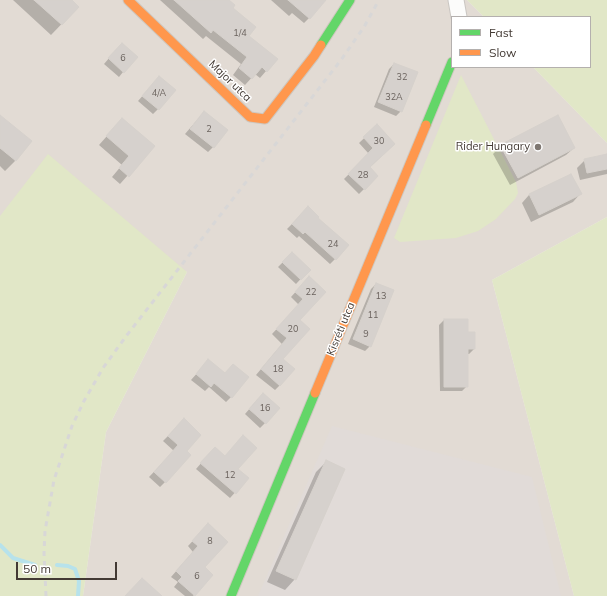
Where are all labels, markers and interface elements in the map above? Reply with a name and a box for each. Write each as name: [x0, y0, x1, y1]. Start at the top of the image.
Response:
legend: [451, 16, 591, 68]
text: Fast: [489, 25, 513, 40]
house number: 1/4: [233, 28, 247, 38]
text: Slow: [489, 45, 517, 60]
house number: 6: [120, 53, 126, 63]
street label: Major utca: [206, 58, 254, 104]
house number: 32: [397, 72, 407, 82]
house number: 4/A: [152, 88, 166, 98]
house number: 32A: [385, 92, 403, 102]
house number: 2: [206, 124, 212, 134]
house number: 30: [374, 136, 384, 146]
place label: Rider Hungary: [456, 140, 530, 154]
marker: Rider Hungary: [533, 142, 543, 152]
house number: 28: [358, 170, 368, 180]
house number: 24: [328, 239, 338, 249]
house number: 22: [306, 287, 316, 297]
house number: 13: [376, 291, 386, 301]
street label: Kisréti utca: [324, 300, 358, 358]
house number: 11: [368, 310, 378, 320]
house number: 20: [288, 324, 298, 334]
house number: 9: [363, 329, 369, 339]
house number: 18: [273, 364, 283, 374]
house number: 16: [260, 403, 270, 413]
house number: 12: [225, 470, 235, 480]
house number: 8: [207, 536, 213, 546]
scale bar: [18, 554, 119, 580]
text: 50 m: [23, 561, 51, 576]
house number: 6: [194, 571, 200, 581]

